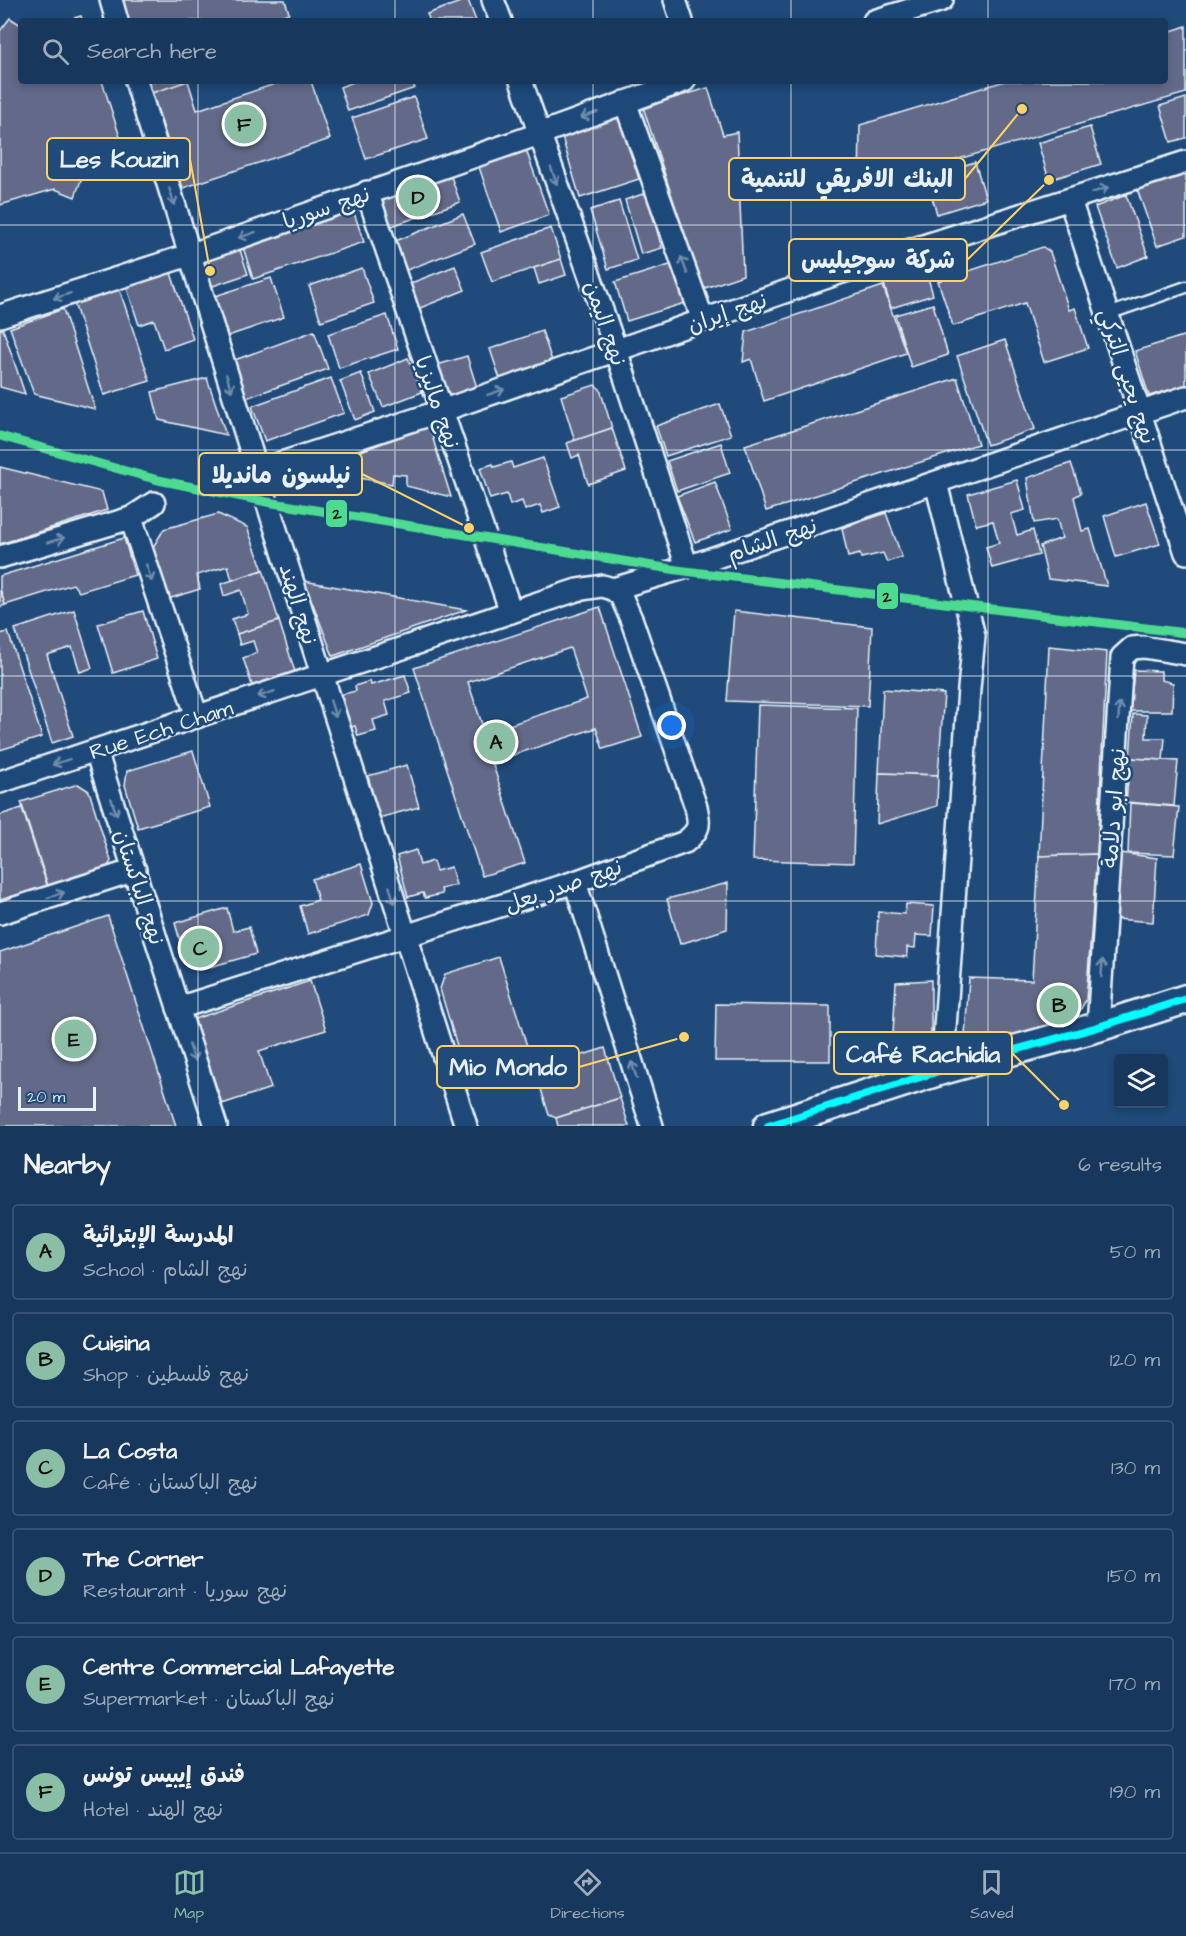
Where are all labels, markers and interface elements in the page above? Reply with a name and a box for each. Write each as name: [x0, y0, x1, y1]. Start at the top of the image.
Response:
search box: [18, 18, 1168, 84]
icon: search: [39, 35, 72, 68]
text: Search here: [87, 36, 217, 67]
pin: F: [224, 102, 264, 146]
one-way arrow: [581, 110, 599, 121]
callout: Les Kouzin: [47, 138, 190, 180]
text: Les Kouzin: [60, 143, 179, 177]
callout: البنك الافريقي للتنمية: [729, 158, 965, 200]
text: البنك الافريقي للتنمية: [741, 163, 953, 200]
one-way arrow: [550, 166, 561, 185]
pin: D: [398, 174, 438, 220]
street label: نهج سوريا: [279, 179, 374, 238]
one-way arrow: [1090, 184, 1109, 195]
one-way arrow: [167, 187, 178, 206]
one-way arrow: [238, 230, 257, 241]
callout: شركة سوجيليس: [789, 239, 967, 281]
text: شركة سوجيليس: [801, 244, 955, 278]
one-way arrow: [677, 256, 688, 275]
street label: نهج اليمن: [576, 277, 634, 370]
street label: نهج إيران: [684, 285, 771, 341]
one-way arrow: [53, 292, 72, 303]
street label: نهج يحيى التركي: [1087, 305, 1163, 449]
street label: نهج ماليزيا: [406, 352, 467, 453]
one-way arrow: [224, 373, 235, 392]
one-way arrow: [487, 385, 505, 396]
callout: نيلسون مانديلا: [199, 453, 362, 495]
text: نيلسون مانديلا: [212, 459, 350, 493]
line badge: 2: [325, 499, 348, 528]
text: 2: [331, 503, 342, 525]
street label: نهج الشام: [723, 511, 822, 570]
one-way arrow: [46, 534, 65, 545]
street label: نهج الهند: [271, 560, 325, 649]
one-way arrow: [145, 563, 156, 582]
line badge: 2: [876, 582, 899, 610]
text: 2: [881, 586, 892, 608]
one-way arrow: [257, 690, 276, 701]
street label: Rue Ech Cham: [86, 693, 237, 768]
one-way arrow: [328, 699, 339, 718]
one-way arrow: [1113, 701, 1124, 721]
your location: [657, 711, 686, 740]
pin: A: [476, 720, 516, 764]
street label: نهج ابو دلامة: [1095, 747, 1134, 869]
one-way arrow: [52, 757, 71, 768]
one-way arrow: [109, 797, 120, 816]
street label: نهج الباكستان: [105, 826, 172, 949]
street label: نهج صدر بعل: [500, 852, 626, 921]
one-way arrow: [387, 885, 398, 904]
one-way arrow: [46, 889, 65, 900]
pin: C: [180, 926, 220, 970]
one-way arrow: [1097, 959, 1108, 979]
pin: B: [1040, 982, 1078, 1028]
pin: E: [54, 1016, 94, 1062]
callout: Café Rachidia: [834, 1032, 1012, 1074]
text: Café Rachidia: [846, 1038, 1001, 1072]
one-way arrow: [188, 1043, 199, 1062]
callout: Mio Mondo: [437, 1046, 579, 1088]
text: Mio Mondo: [449, 1051, 567, 1085]
map controls: [1114, 1054, 1168, 1108]
button: layers: [1114, 1054, 1168, 1108]
one-way arrow: [627, 1061, 638, 1080]
scale bar: [18, 1084, 96, 1112]
text: 20 m: [27, 1086, 65, 1108]
text: Nearby: [24, 1147, 111, 1183]
text: 6 results: [1078, 1151, 1162, 1179]
text: المدرسة الإبترائية: [83, 1220, 234, 1251]
text: A: [39, 1238, 52, 1266]
text: 50 m: [1110, 1238, 1160, 1266]
text: School · نهج الشام: [83, 1256, 248, 1284]
text: Cuisina: [83, 1328, 150, 1359]
text: B: [38, 1346, 53, 1374]
text: 120 m: [1110, 1346, 1160, 1374]
text: Shop · نهج فلسطين: [83, 1361, 249, 1389]
text: La Costa: [83, 1436, 177, 1467]
text: C: [38, 1454, 53, 1482]
text: 130 m: [1111, 1454, 1160, 1482]
text: Café · نهج الباكستان: [83, 1469, 258, 1497]
text: The Corner: [83, 1544, 203, 1575]
text: D: [39, 1562, 52, 1590]
text: 150 m: [1107, 1562, 1160, 1590]
text: Restaurant · نهج سوريا: [83, 1577, 287, 1605]
text: Centre Commercial Lafayette: [83, 1652, 395, 1683]
text: E: [40, 1670, 51, 1698]
text: 170 m: [1109, 1670, 1160, 1698]
text: Supermarket · نهج الباكستان: [83, 1685, 335, 1713]
text: فندق إيبيس تونس: [83, 1760, 245, 1791]
text: F: [39, 1778, 52, 1806]
text: 190 m: [1110, 1778, 1160, 1806]
text: Hotel · نهج الهند: [83, 1796, 223, 1824]
tab: Map: [173, 1866, 206, 1924]
tab: Directions: [551, 1866, 625, 1924]
tab: Saved: [970, 1866, 1013, 1924]

